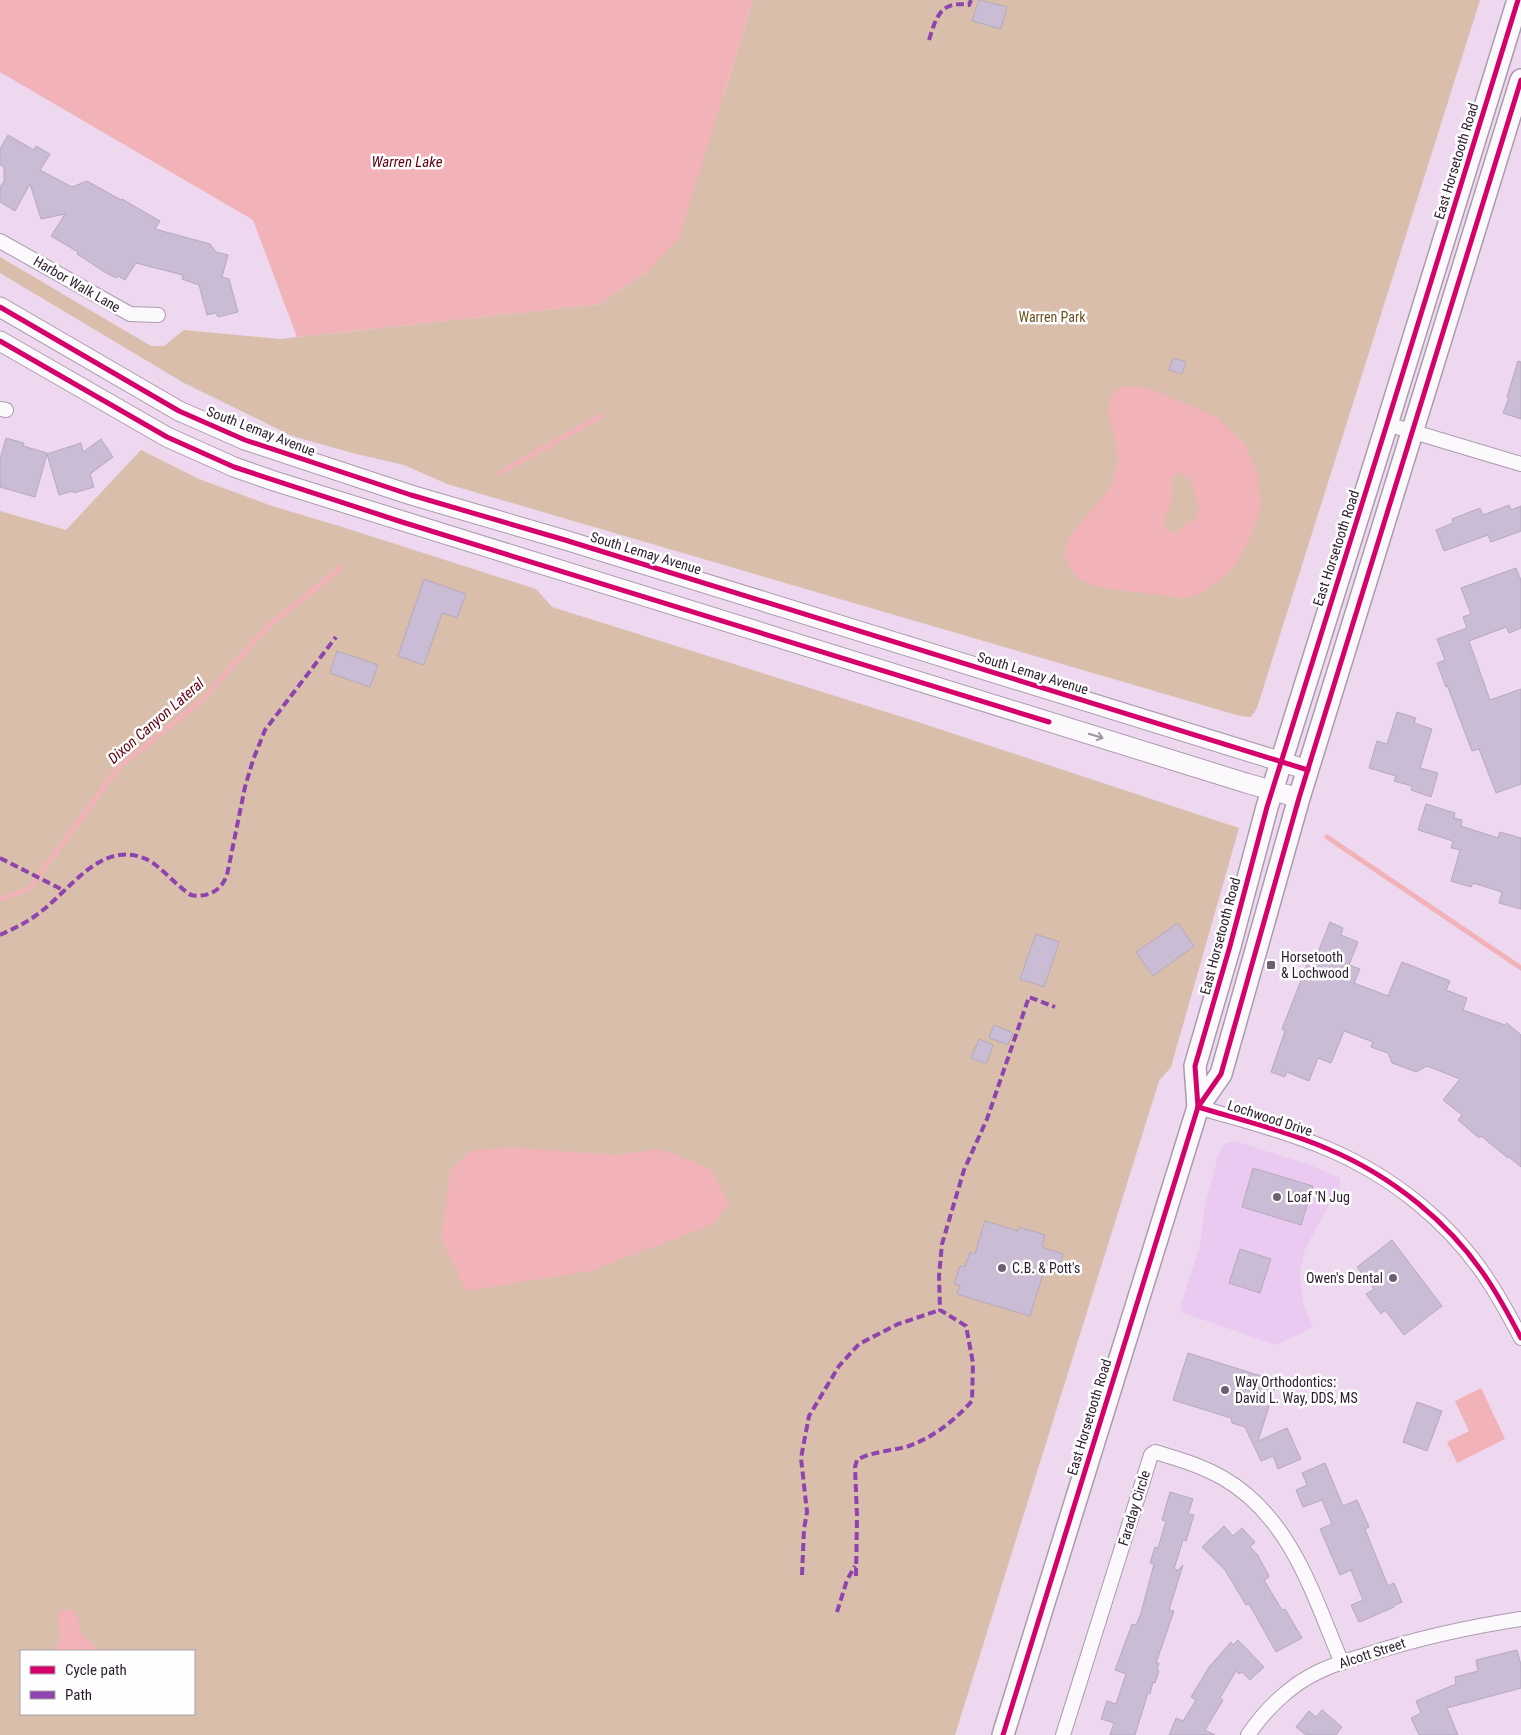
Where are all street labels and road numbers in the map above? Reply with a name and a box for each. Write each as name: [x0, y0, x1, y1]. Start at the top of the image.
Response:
street label: East Horsetooth Road: [1431, 101, 1481, 221]
street label: Harbor Walk Lane: [31, 253, 124, 316]
street label: South Lemay Avenue: [205, 403, 318, 459]
street label: East Horsetooth Road: [1310, 488, 1362, 608]
street label: South Lemay Avenue: [589, 529, 704, 578]
street label: South Lemay Avenue: [976, 649, 1091, 698]
street label: East Horsetooth Road: [1197, 876, 1243, 996]
street label: Lochwood Drive: [1226, 1097, 1315, 1139]
street label: East Horsetooth Road: [1064, 1357, 1114, 1477]
street label: Faraday Circle: [1115, 1468, 1153, 1548]
street label: Alcott Street: [1337, 1635, 1407, 1671]

